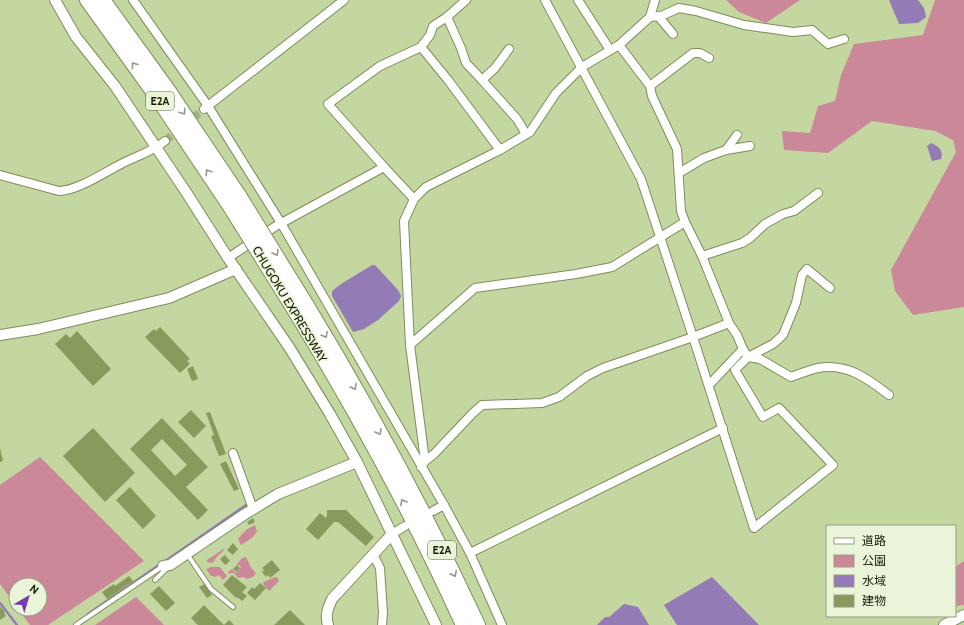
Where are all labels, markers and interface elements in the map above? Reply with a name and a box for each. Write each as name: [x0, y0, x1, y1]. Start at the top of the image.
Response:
one-way arrow: [131, 62, 139, 69]
road number: E2A: [146, 92, 174, 110]
one-way arrow: [178, 107, 185, 114]
one-way arrow: [206, 169, 213, 176]
street label: CHUGOKU EXPRESSWAY: [249, 243, 331, 365]
one-way arrow: [271, 249, 278, 256]
one-way arrow: [320, 331, 327, 338]
one-way arrow: [350, 383, 357, 390]
one-way arrow: [375, 428, 382, 435]
one-way arrow: [400, 499, 408, 506]
legend: [826, 525, 956, 617]
text: 道路: [862, 533, 886, 548]
road number: E2A: [428, 541, 456, 559]
text: 公園: [862, 553, 886, 568]
one-way arrow: [449, 570, 457, 577]
text: 水域: [862, 573, 886, 588]
north arrow: [8, 577, 48, 617]
text: N: [27, 581, 42, 597]
text: 建物: [862, 593, 886, 608]

